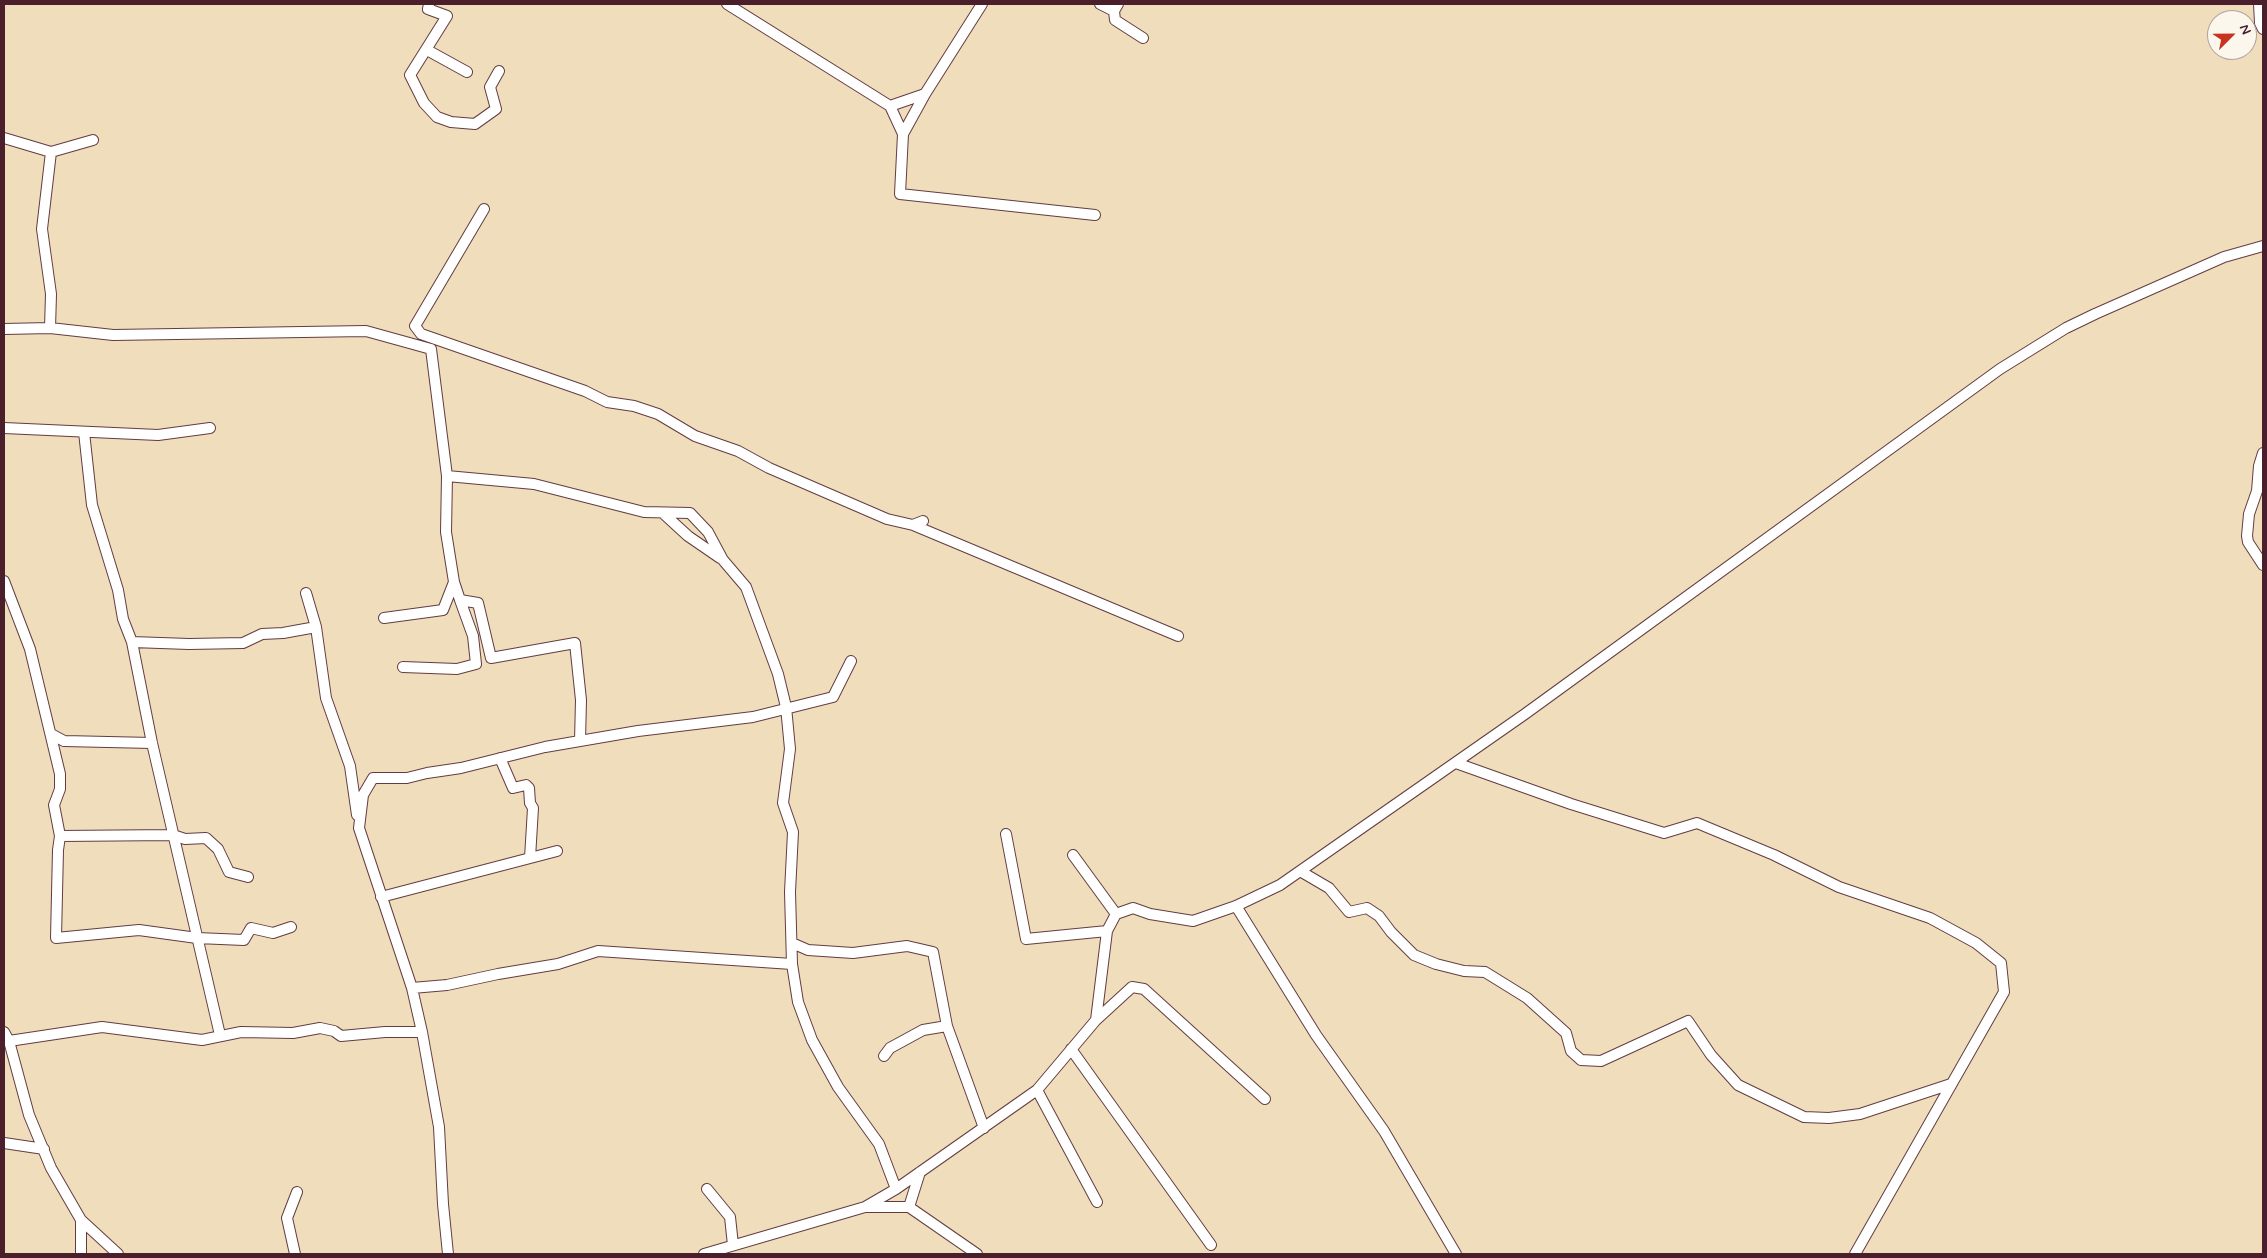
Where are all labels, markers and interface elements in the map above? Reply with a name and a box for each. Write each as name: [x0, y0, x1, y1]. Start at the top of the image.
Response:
north arrow: [2207, 10, 2257, 60]
text: N: [2235, 22, 2255, 37]

